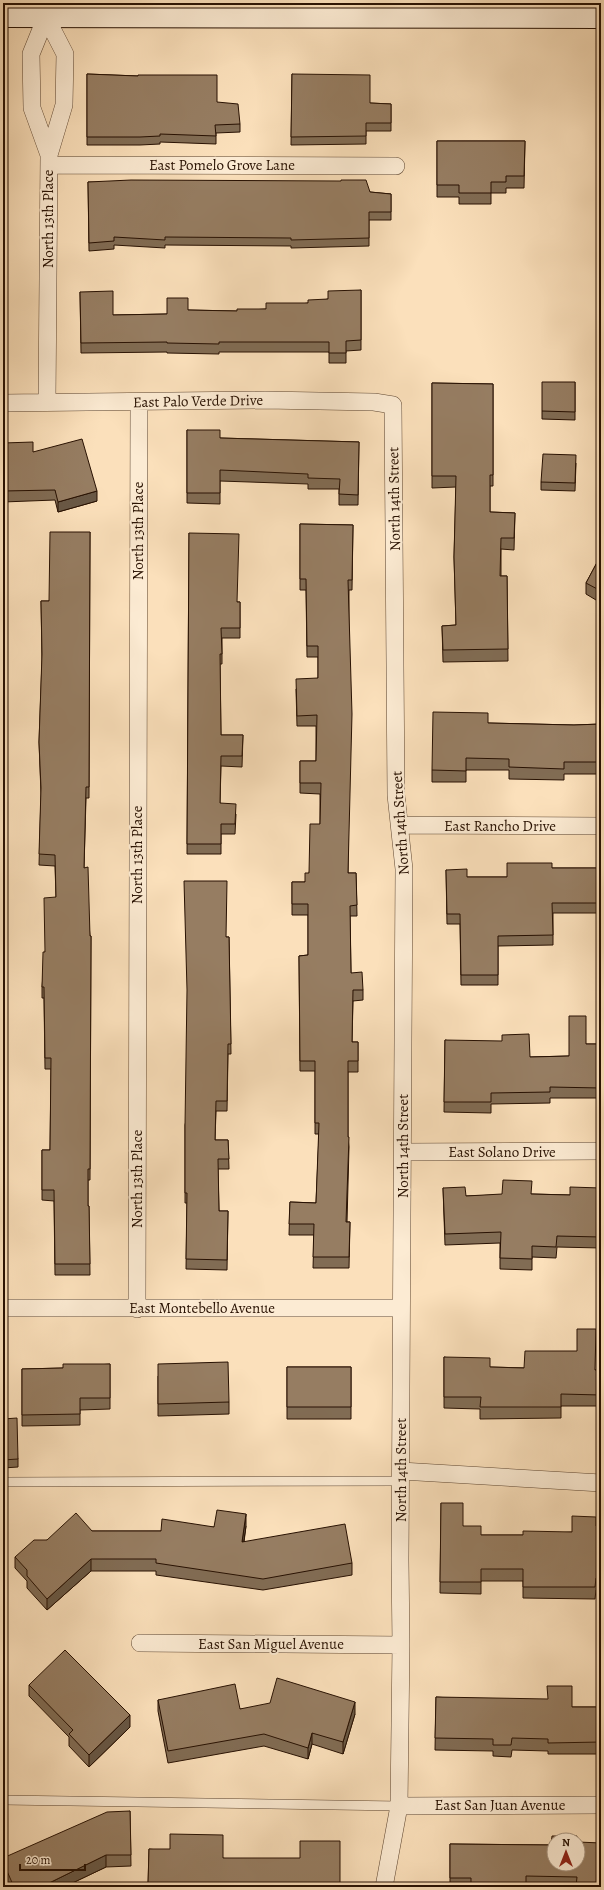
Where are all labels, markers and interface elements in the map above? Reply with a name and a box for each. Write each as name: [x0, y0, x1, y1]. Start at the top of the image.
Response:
street label: East Pomelo Grove Lane: [149, 155, 295, 175]
street label: North 13th Place: [38, 169, 58, 268]
street label: East Palo Verde Drive: [133, 390, 264, 412]
street label: North 14th Street: [383, 447, 405, 551]
street label: North 13th Place: [128, 481, 148, 580]
street label: North 14th Street: [386, 770, 414, 876]
street label: North 13th Place: [127, 805, 147, 904]
street label: East Rancho Drive: [444, 816, 556, 836]
street label: North 14th Street: [393, 1094, 413, 1198]
street label: North 13th Place: [127, 1129, 147, 1228]
street label: East Solano Drive: [448, 1142, 556, 1162]
street label: East Montebello Avenue: [129, 1298, 275, 1318]
street label: North 14th Street: [391, 1418, 411, 1522]
street label: East San Miguel Avenue: [198, 1634, 344, 1654]
street label: East San Juan Avenue: [435, 1795, 566, 1815]
north arrow: [546, 1832, 586, 1872]
text: N: [562, 1835, 570, 1850]
scale bar: [20, 1846, 85, 1872]
text: 20 m: [26, 1852, 50, 1868]

